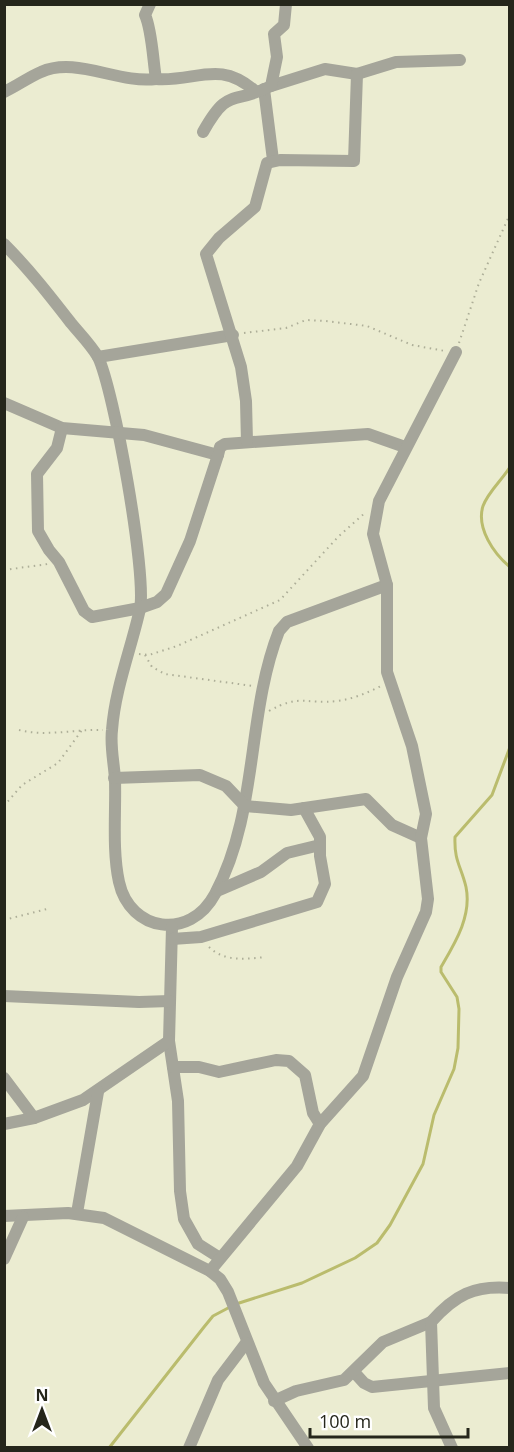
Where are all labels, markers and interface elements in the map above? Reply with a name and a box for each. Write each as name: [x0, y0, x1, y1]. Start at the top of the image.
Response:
north arrow: [12, 1380, 72, 1440]
text: N: [35, 1384, 49, 1406]
scale bar: [310, 1401, 468, 1439]
text: 100 m: [319, 1409, 371, 1433]

